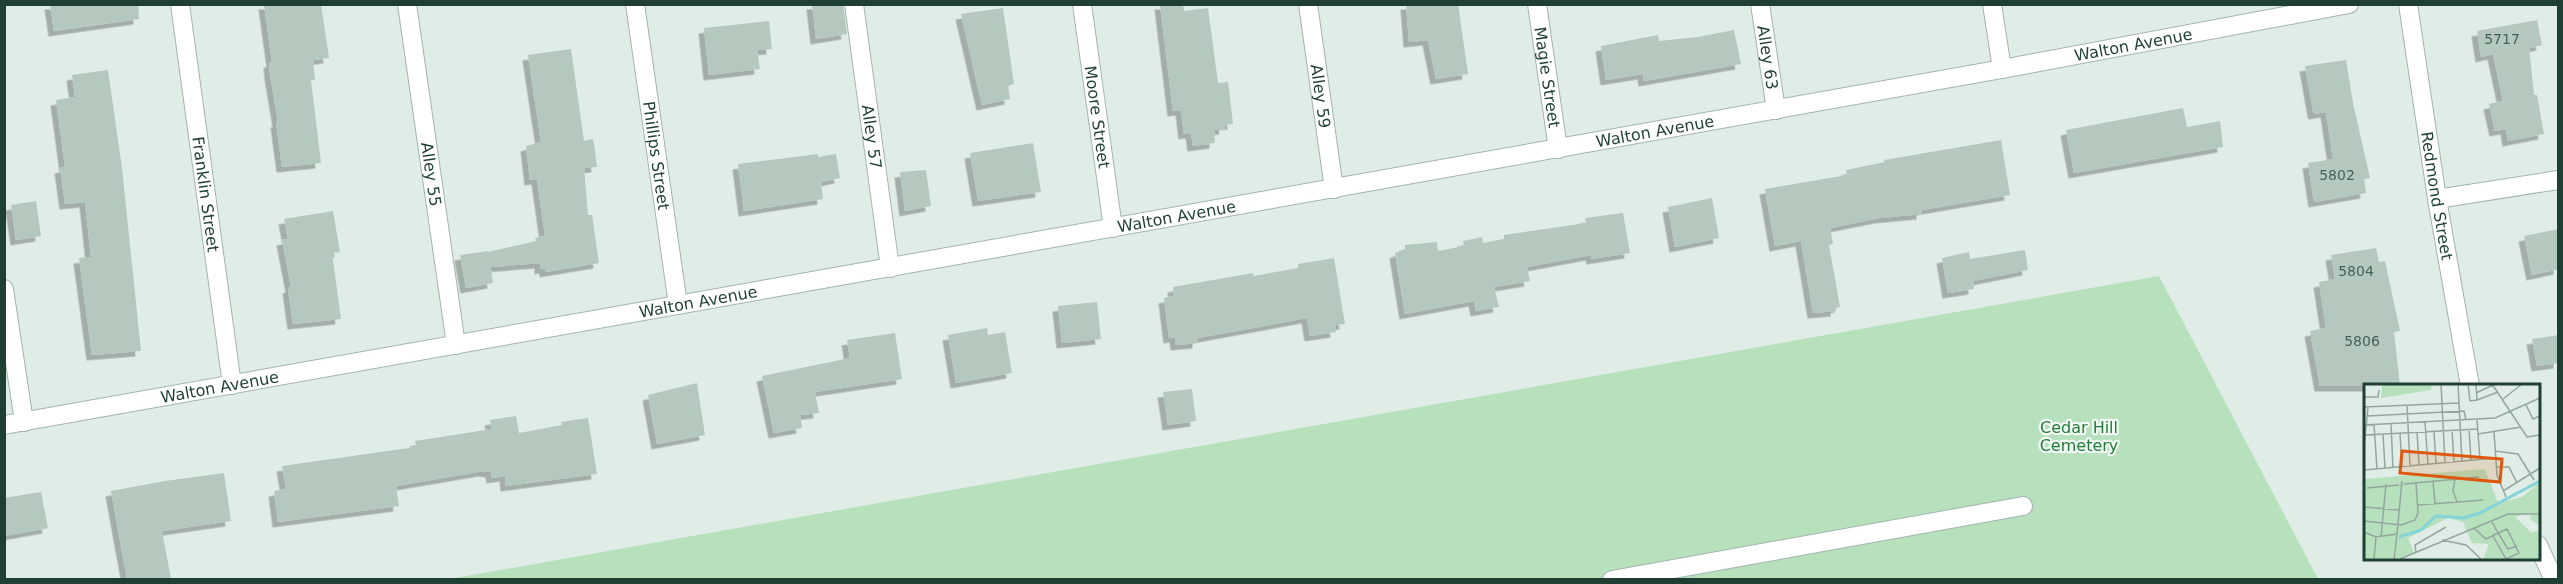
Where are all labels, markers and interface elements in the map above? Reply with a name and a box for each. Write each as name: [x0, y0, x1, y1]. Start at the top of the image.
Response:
street label: Alley 63: [1754, 24, 1782, 91]
street label: Walton Avenue: [2073, 24, 2194, 65]
street label: Magie Street: [1531, 25, 1564, 129]
house number: 5717: [2484, 31, 2520, 47]
street label: Alley 59: [1307, 63, 1335, 129]
street label: Moore Street: [1081, 64, 1114, 169]
street label: Phillips Street: [639, 100, 674, 211]
street label: Alley 57: [858, 103, 886, 170]
street label: Walton Avenue: [1594, 111, 1716, 151]
street label: Redmond Street: [2418, 130, 2457, 261]
street label: Franklin Street: [189, 135, 223, 253]
street label: Alley 55: [417, 141, 445, 208]
house number: 5802: [2319, 167, 2355, 183]
street label: Walton Avenue: [1116, 196, 1237, 236]
house number: 5804: [2338, 263, 2374, 279]
street label: Walton Avenue: [637, 281, 759, 321]
house number: 5806: [2344, 333, 2380, 349]
street label: Walton Avenue: [159, 367, 280, 406]
inset map: [2364, 384, 2539, 560]
park label: Cedar Hill Cemetery: [2040, 418, 2118, 455]

